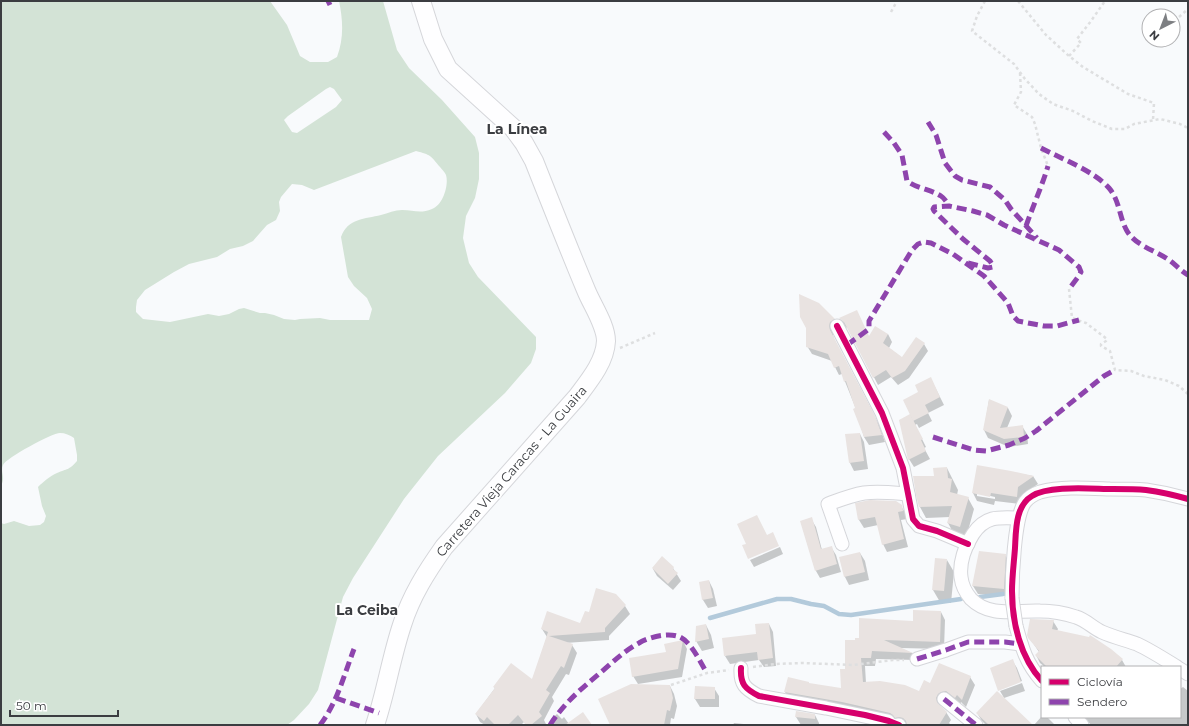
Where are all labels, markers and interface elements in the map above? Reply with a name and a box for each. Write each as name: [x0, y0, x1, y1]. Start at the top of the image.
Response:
north arrow: [1141, 8, 1181, 48]
text: N: [1146, 27, 1162, 44]
district label: La Línea: [487, 120, 547, 138]
street label: Carretera Vieja Caracas - La Guaira: [432, 382, 590, 560]
district label: La Ceiba: [336, 601, 398, 619]
legend: [1041, 666, 1181, 718]
text: Ciclovía: [1077, 674, 1123, 689]
scale bar: [10, 692, 118, 718]
text: Sendero: [1077, 694, 1127, 709]
text: 50 m: [16, 698, 47, 713]

